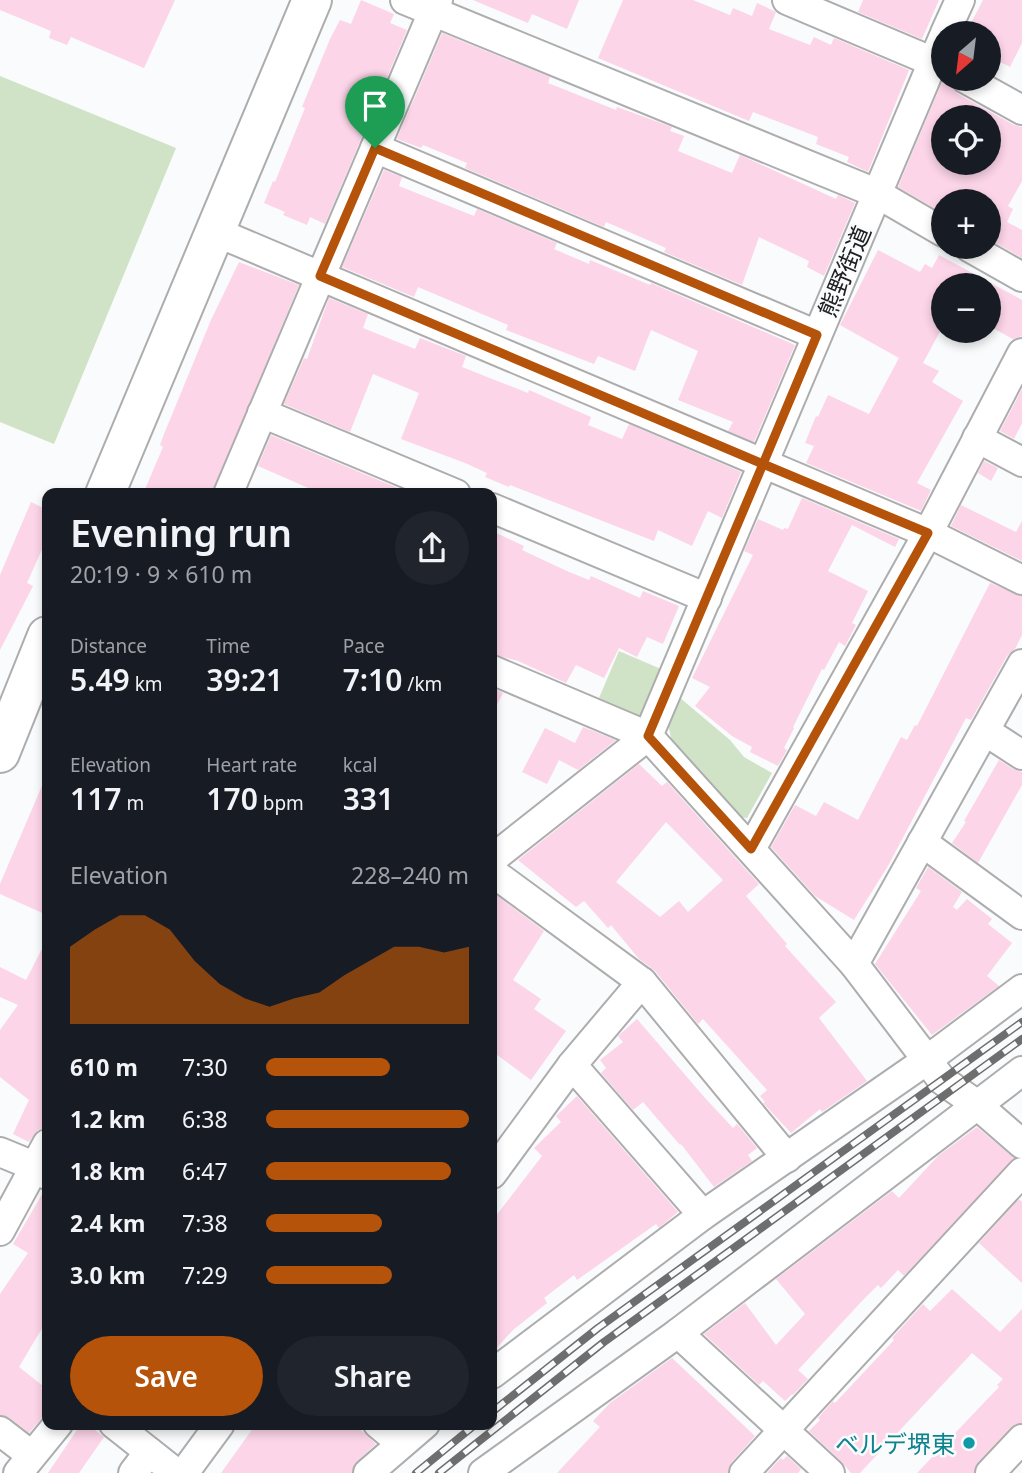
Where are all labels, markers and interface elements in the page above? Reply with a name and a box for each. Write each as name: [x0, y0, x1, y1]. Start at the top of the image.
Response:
north arrow: [931, 21, 1001, 91]
map controls: [931, 21, 1001, 343]
pin: [345, 76, 405, 148]
icon: arrive: [356, 87, 394, 125]
button: locate: [931, 105, 1001, 175]
button: +: [931, 189, 1001, 259]
street label: 熊野街道: [810, 220, 878, 322]
button: −: [931, 273, 1001, 343]
text: Evening run: [70, 506, 292, 558]
button: share: [395, 511, 469, 585]
text: 20:19 · 9 × 610 m: [70, 558, 252, 590]
text: Distance: [70, 633, 147, 659]
text: Time: [206, 633, 250, 659]
text: Pace: [343, 633, 385, 659]
text: 5.49: [70, 659, 130, 700]
text: 39:21: [206, 659, 283, 700]
text: 7:10: [343, 659, 402, 700]
text: km: [130, 671, 163, 697]
text: /km: [402, 671, 442, 697]
text: Elevation: [70, 752, 151, 778]
text: Heart rate: [206, 752, 297, 778]
text: kcal: [343, 752, 377, 778]
text: 117: [70, 778, 121, 819]
text: 170: [206, 778, 258, 819]
text: 331: [343, 778, 394, 819]
text: m: [121, 790, 144, 816]
text: bpm: [258, 790, 304, 816]
text: Elevation: [70, 859, 168, 891]
text: 228–240 m: [351, 859, 469, 891]
text: 610 m: [70, 1051, 138, 1083]
text: 7:30: [182, 1051, 228, 1083]
text: 1.2 km: [70, 1103, 145, 1135]
text: 6:38: [182, 1103, 228, 1135]
text: 1.8 km: [70, 1155, 145, 1187]
text: 6:47: [182, 1155, 228, 1187]
text: 2.4 km: [70, 1207, 145, 1239]
text: 7:38: [182, 1207, 228, 1239]
text: 3.0 km: [70, 1259, 145, 1291]
text: 7:29: [182, 1259, 228, 1291]
button: Save: [70, 1336, 263, 1416]
button: Share: [277, 1336, 469, 1416]
place label: ベルデ堺東: [835, 1427, 955, 1460]
marker: ベルデ堺東: [961, 1435, 977, 1451]

